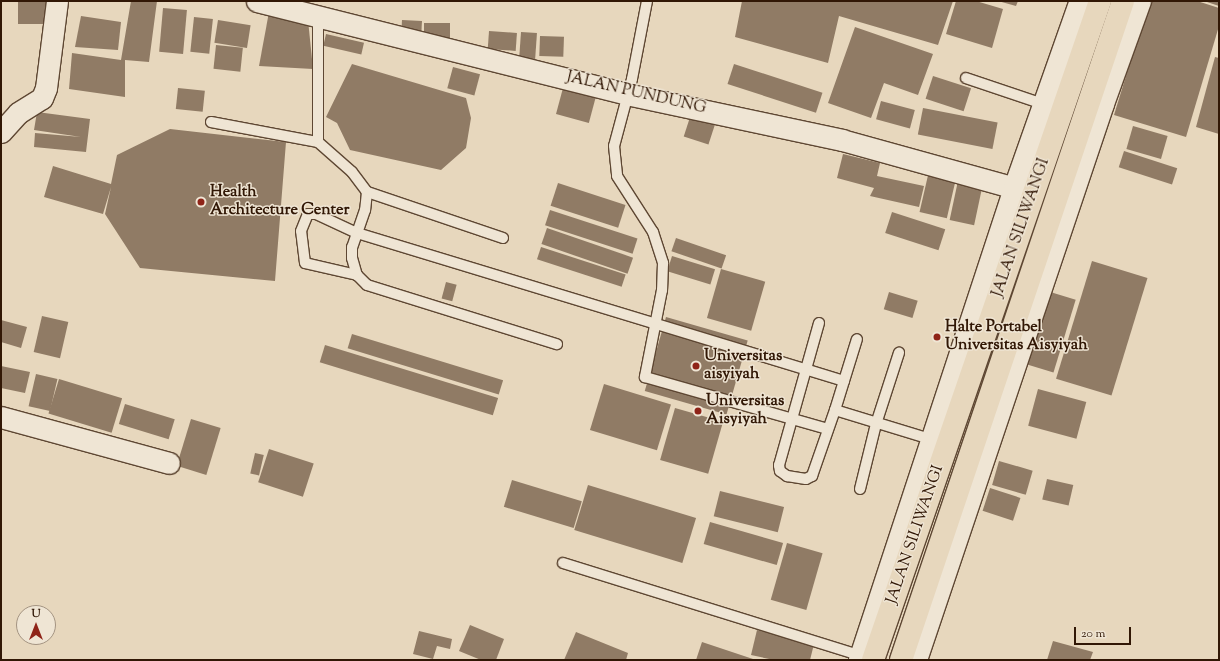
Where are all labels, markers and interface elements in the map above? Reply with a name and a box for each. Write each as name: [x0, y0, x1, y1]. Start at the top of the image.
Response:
street label: JALAN PUNDUNG: [564, 69, 708, 119]
street label: JALAN SILIWANGI: [989, 156, 1055, 300]
place label: Health Architecture Center: [210, 183, 349, 221]
marker: Health Architecture Center: [195, 196, 207, 208]
place label: Halte Portabel Universitas Aisyiyah: [945, 318, 1088, 356]
marker: Halte Portabel Universitas Aisyiyah: [932, 332, 942, 342]
place label: Universitas aisyiyah: [704, 347, 782, 385]
marker: Universitas aisyiyah: [691, 361, 701, 371]
place label: Universitas Aisyiyah: [706, 392, 784, 430]
marker: Universitas Aisyiyah: [693, 406, 703, 416]
street label: JALAN SILIWANGI: [883, 463, 949, 607]
north arrow: [16, 605, 56, 645]
text: U: [32, 606, 40, 622]
scale bar: [1076, 619, 1133, 645]
text: 20 m: [1081, 625, 1105, 643]

